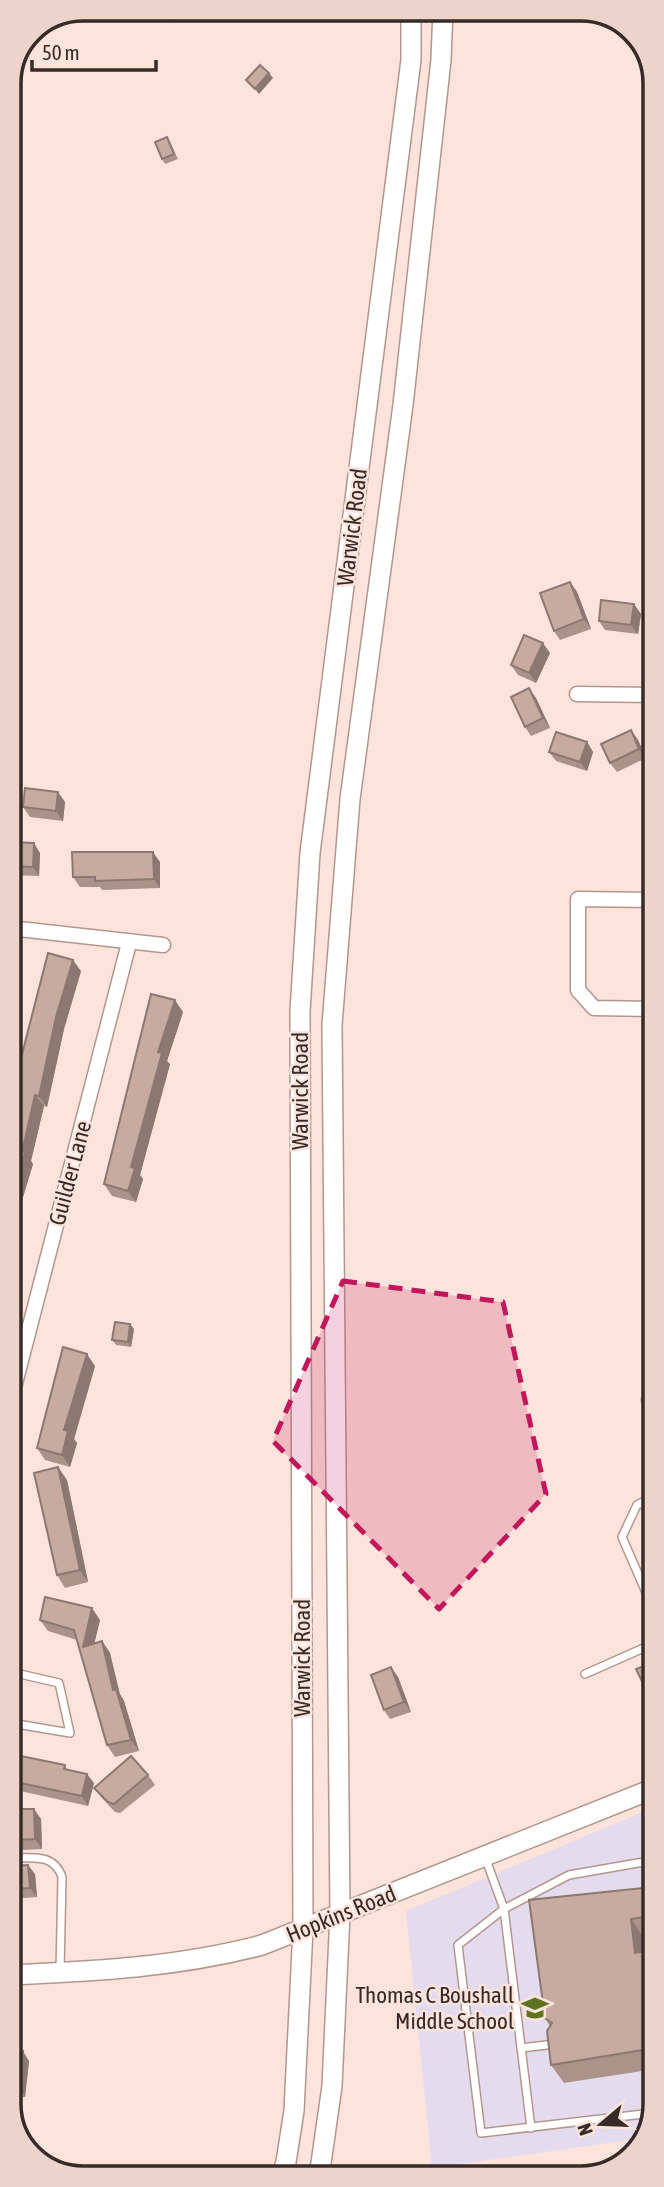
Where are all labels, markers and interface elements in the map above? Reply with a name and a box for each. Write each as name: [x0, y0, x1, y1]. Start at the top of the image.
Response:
scale bar: [32, 28, 156, 72]
text: 50 m: [42, 40, 80, 64]
street label: Warwick Road: [332, 467, 372, 587]
street label: Warwick Road: [287, 1032, 313, 1150]
street label: Guilder Lane: [44, 1118, 96, 1228]
street label: Warwick Road: [289, 1599, 315, 1717]
street label: Hopkins Road: [282, 1880, 400, 1948]
place label: Thomas C Boushall Middle School: [355, 1982, 514, 2034]
school or university icon: Thomas C Boushall Middle School: [520, 1993, 550, 2023]
north arrow: [566, 2089, 636, 2159]
text: N: [573, 2121, 597, 2138]

